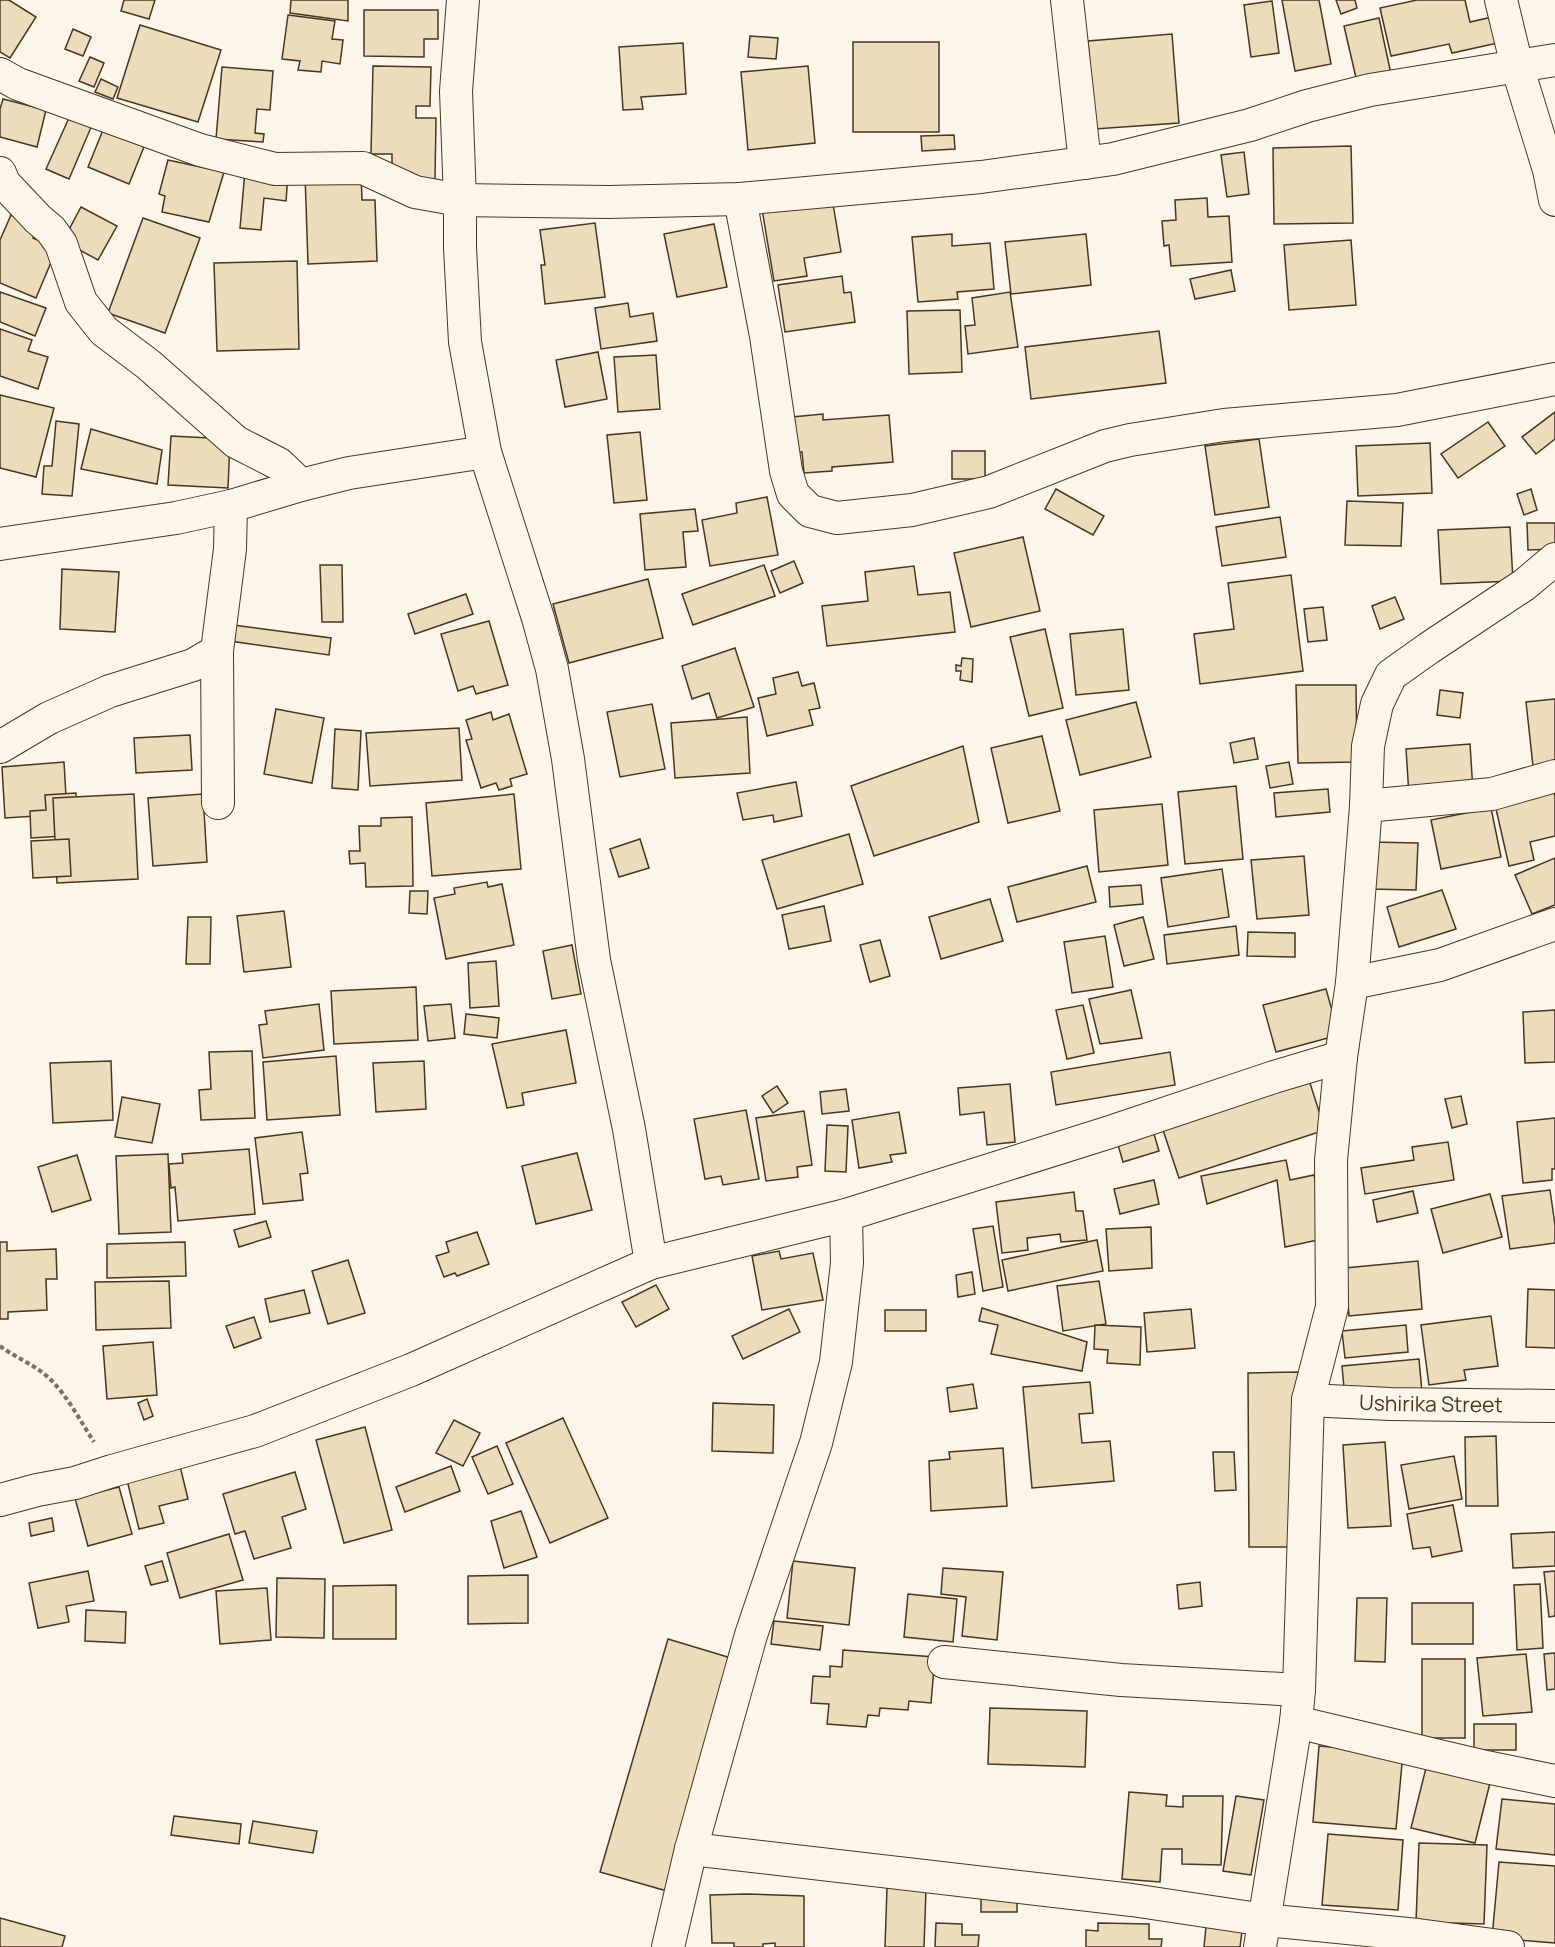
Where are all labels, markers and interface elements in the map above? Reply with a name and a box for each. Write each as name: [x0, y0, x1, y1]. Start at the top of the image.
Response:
street label: Ushirika Street: [1358, 1388, 1503, 1418]

